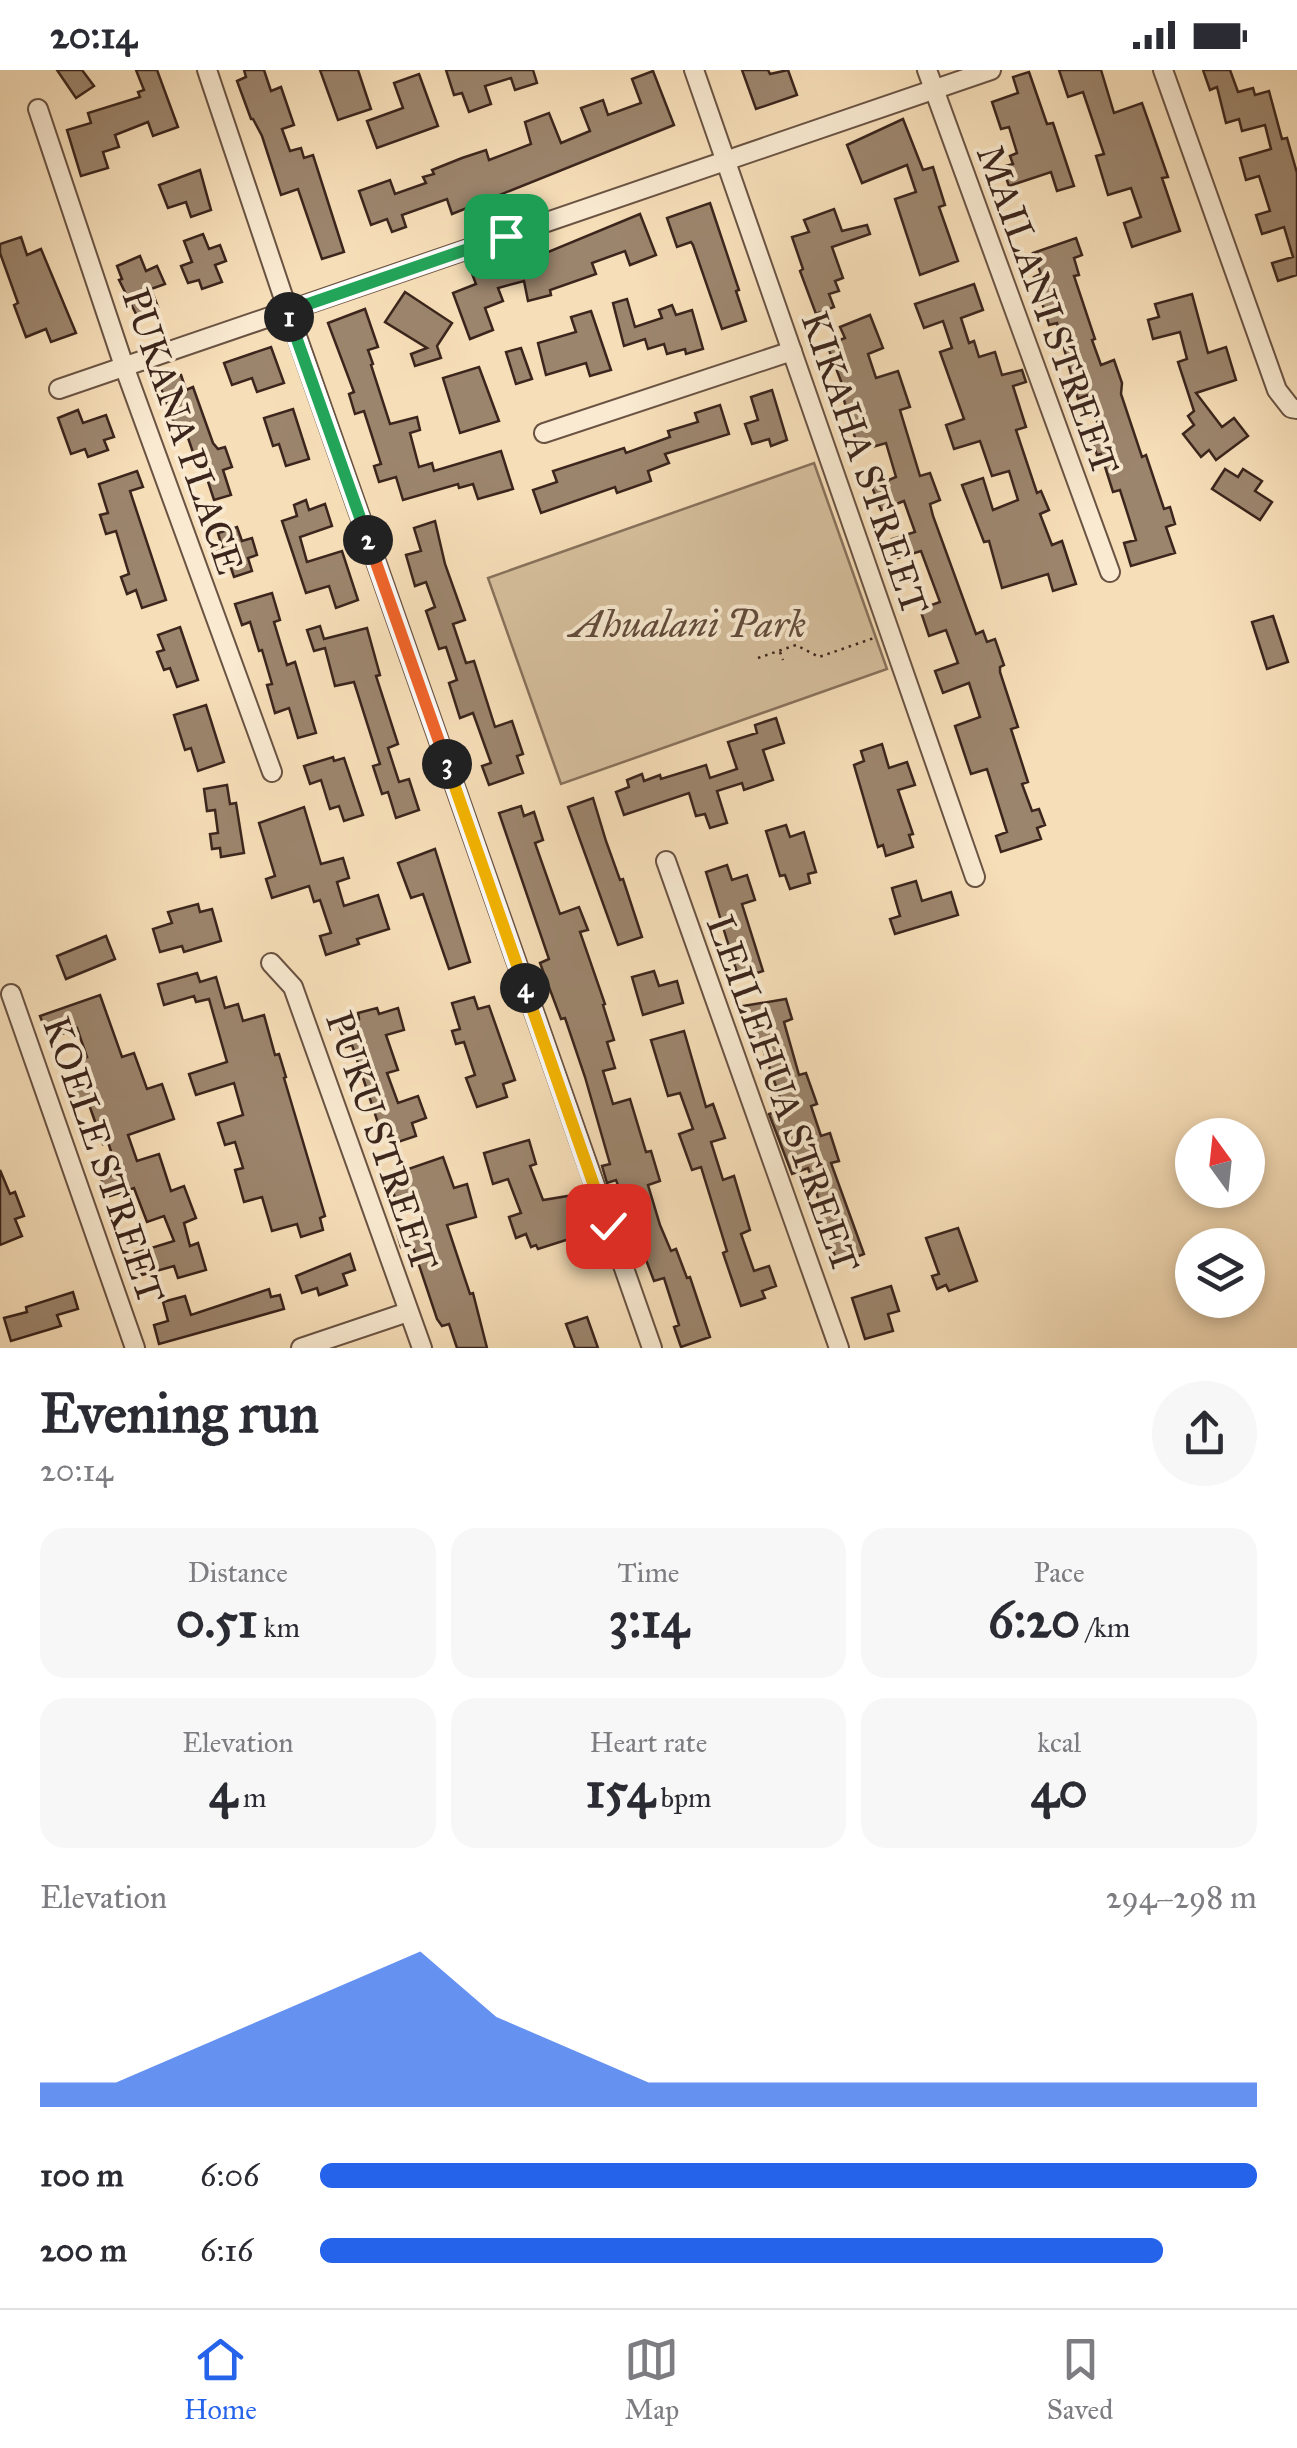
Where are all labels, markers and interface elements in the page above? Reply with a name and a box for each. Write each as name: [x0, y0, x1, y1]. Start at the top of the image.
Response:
text: 20:14: [50, 12, 137, 58]
street label: MAILANI STREET: [967, 139, 1129, 481]
pin: [464, 194, 549, 279]
icon: arrive: [479, 209, 534, 264]
street label: PUKANA PLACE: [113, 282, 253, 580]
pin: 1: [264, 292, 314, 342]
text: 1: [283, 299, 295, 334]
street label: KIKAHA STREET: [792, 305, 938, 621]
pin: 2: [343, 515, 393, 565]
text: 2: [361, 522, 375, 557]
park label: Ahualani Park: [566, 601, 806, 647]
pin: 3: [422, 739, 472, 789]
text: 3: [441, 746, 453, 781]
street label: LEILEHUA STREET: [697, 909, 869, 1279]
pin: 4: [500, 963, 550, 1013]
text: 4: [517, 970, 533, 1005]
street label: PUKU STREET: [316, 1005, 448, 1277]
street label: KOELE STREET: [33, 1011, 175, 1309]
north arrow: [1175, 1118, 1265, 1208]
map controls: [1175, 1118, 1265, 1318]
pin: [566, 1184, 651, 1269]
icon: check: [581, 1199, 636, 1254]
button: layers: [1175, 1228, 1265, 1318]
text: Evening run: [40, 1380, 319, 1447]
button: share: [1152, 1381, 1257, 1486]
text: 20:14: [40, 1451, 113, 1490]
text: Distance: [188, 1555, 288, 1590]
text: Time: [617, 1555, 679, 1590]
text: Pace: [1034, 1555, 1085, 1590]
text: 0.51: [176, 1590, 257, 1651]
text: 3:14: [608, 1590, 689, 1651]
text: 6:20: [988, 1590, 1080, 1651]
text: km: [257, 1610, 300, 1645]
text: /km: [1080, 1610, 1130, 1645]
text: Elevation: [182, 1725, 293, 1760]
text: Heart rate: [590, 1725, 707, 1760]
text: kcal: [1037, 1725, 1081, 1760]
text: 4: [209, 1760, 237, 1821]
text: 154: [585, 1760, 655, 1821]
text: 40: [1031, 1760, 1088, 1821]
text: m: [237, 1780, 267, 1815]
text: bpm: [655, 1780, 712, 1815]
text: Elevation: [40, 1878, 167, 1917]
text: 294–298 m: [1106, 1878, 1257, 1917]
text: 100 m: [40, 2156, 124, 2195]
text: 6:06: [200, 2156, 260, 2195]
text: 200 m: [40, 2231, 127, 2270]
text: 6:16: [200, 2231, 253, 2270]
tab: Home: [184, 2332, 257, 2427]
tab: Map: [624, 2332, 679, 2427]
tab: Saved: [1047, 2332, 1113, 2427]

